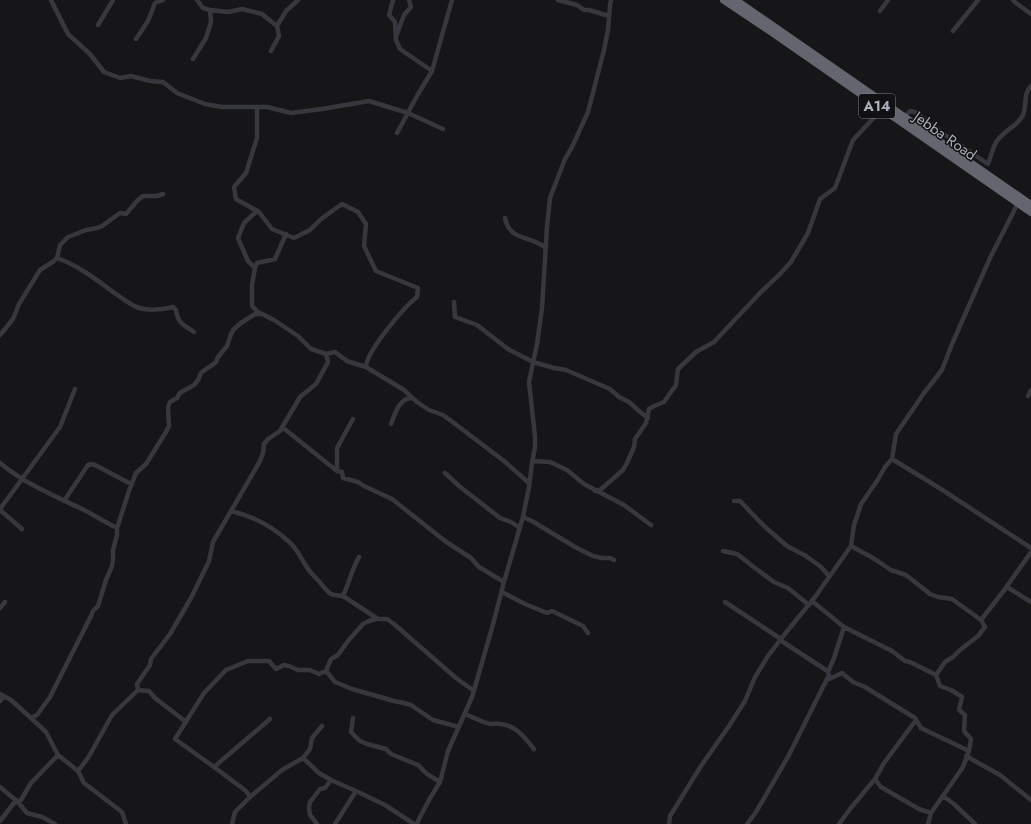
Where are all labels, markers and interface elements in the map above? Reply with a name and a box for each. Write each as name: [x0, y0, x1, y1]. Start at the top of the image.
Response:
road number: A14: [859, 94, 895, 118]
street label: Jebba Road: [907, 105, 981, 166]

